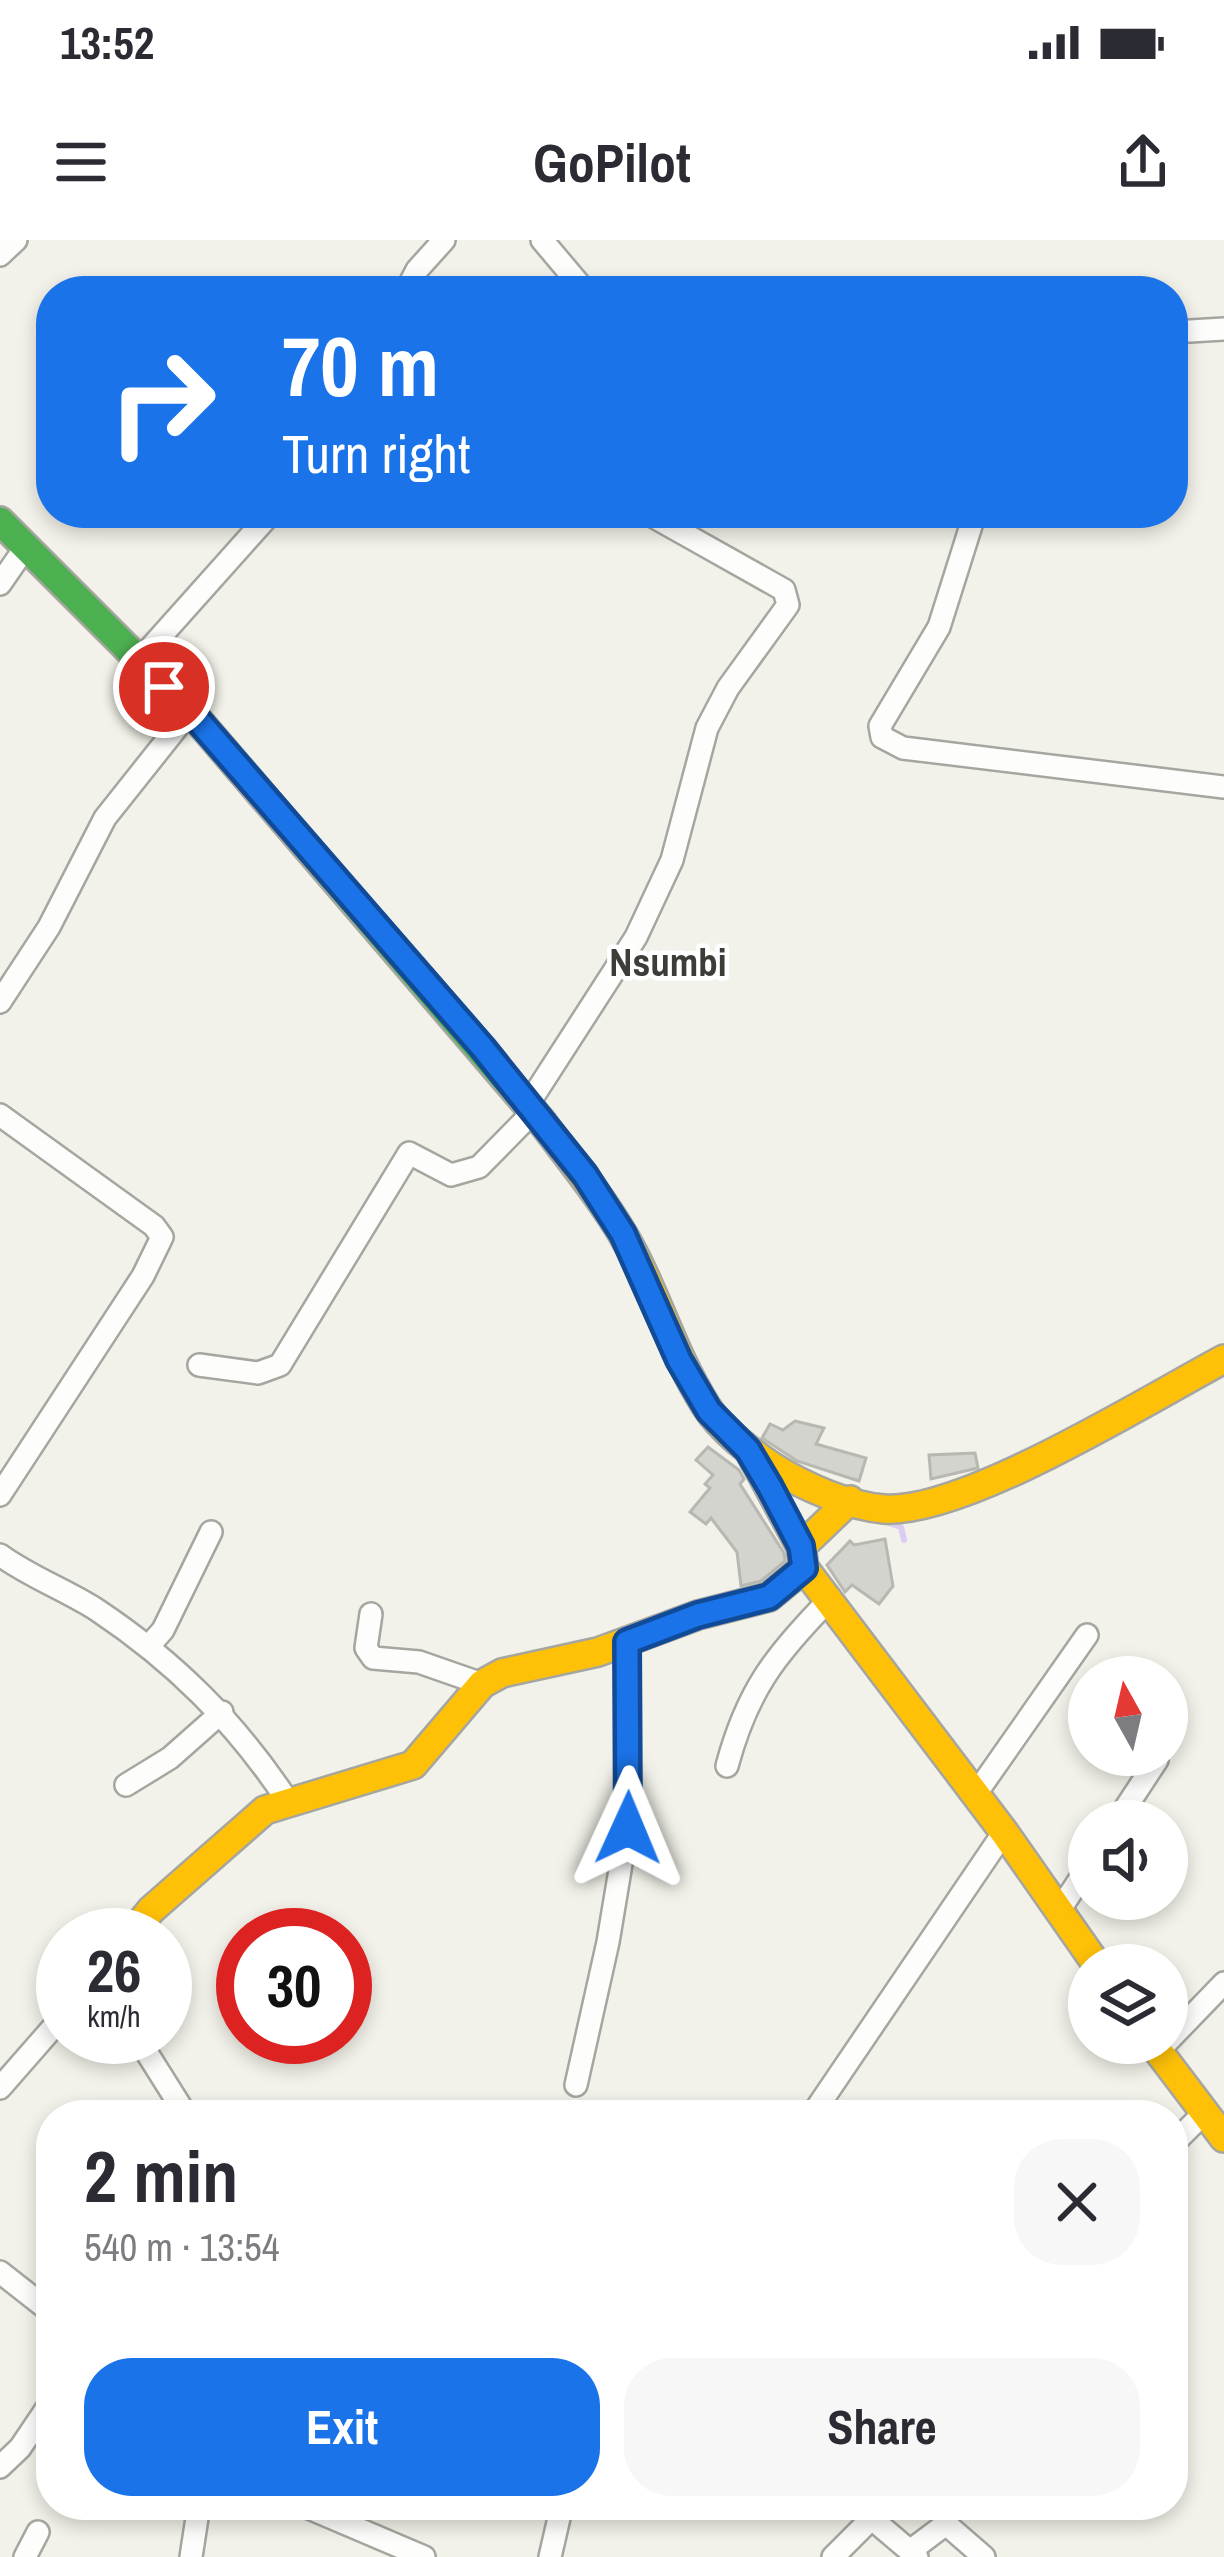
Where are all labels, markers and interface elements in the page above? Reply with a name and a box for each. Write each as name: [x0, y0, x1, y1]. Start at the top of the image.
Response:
text: 13:52: [60, 12, 154, 73]
text: GoPilot: [533, 126, 691, 199]
icon: menu: [48, 129, 114, 195]
icon: share: [1110, 129, 1176, 195]
text: 70 m: [282, 309, 439, 422]
icon: right: [84, 324, 240, 480]
text: Turn right: [282, 417, 470, 490]
pin: [113, 636, 215, 738]
icon: arrive: [131, 654, 197, 720]
district label: Nsumbi: [609, 936, 727, 988]
north arrow: [1068, 1656, 1188, 1776]
map controls: [1068, 1656, 1188, 2064]
position arrow: [565, 1765, 691, 1891]
button: sound: [1068, 1800, 1188, 1920]
speed limit sign: 30: [216, 1908, 372, 2064]
text: 26: [87, 1930, 141, 2011]
button: layers: [1068, 1944, 1188, 2064]
text: km/h: [87, 1996, 141, 2036]
text: 2 min: [84, 2127, 238, 2224]
button: close: [1014, 2139, 1140, 2265]
text: 540 m · 13:54: [84, 2221, 280, 2273]
button: Exit: [84, 2358, 600, 2496]
button: Share: [624, 2358, 1140, 2496]

